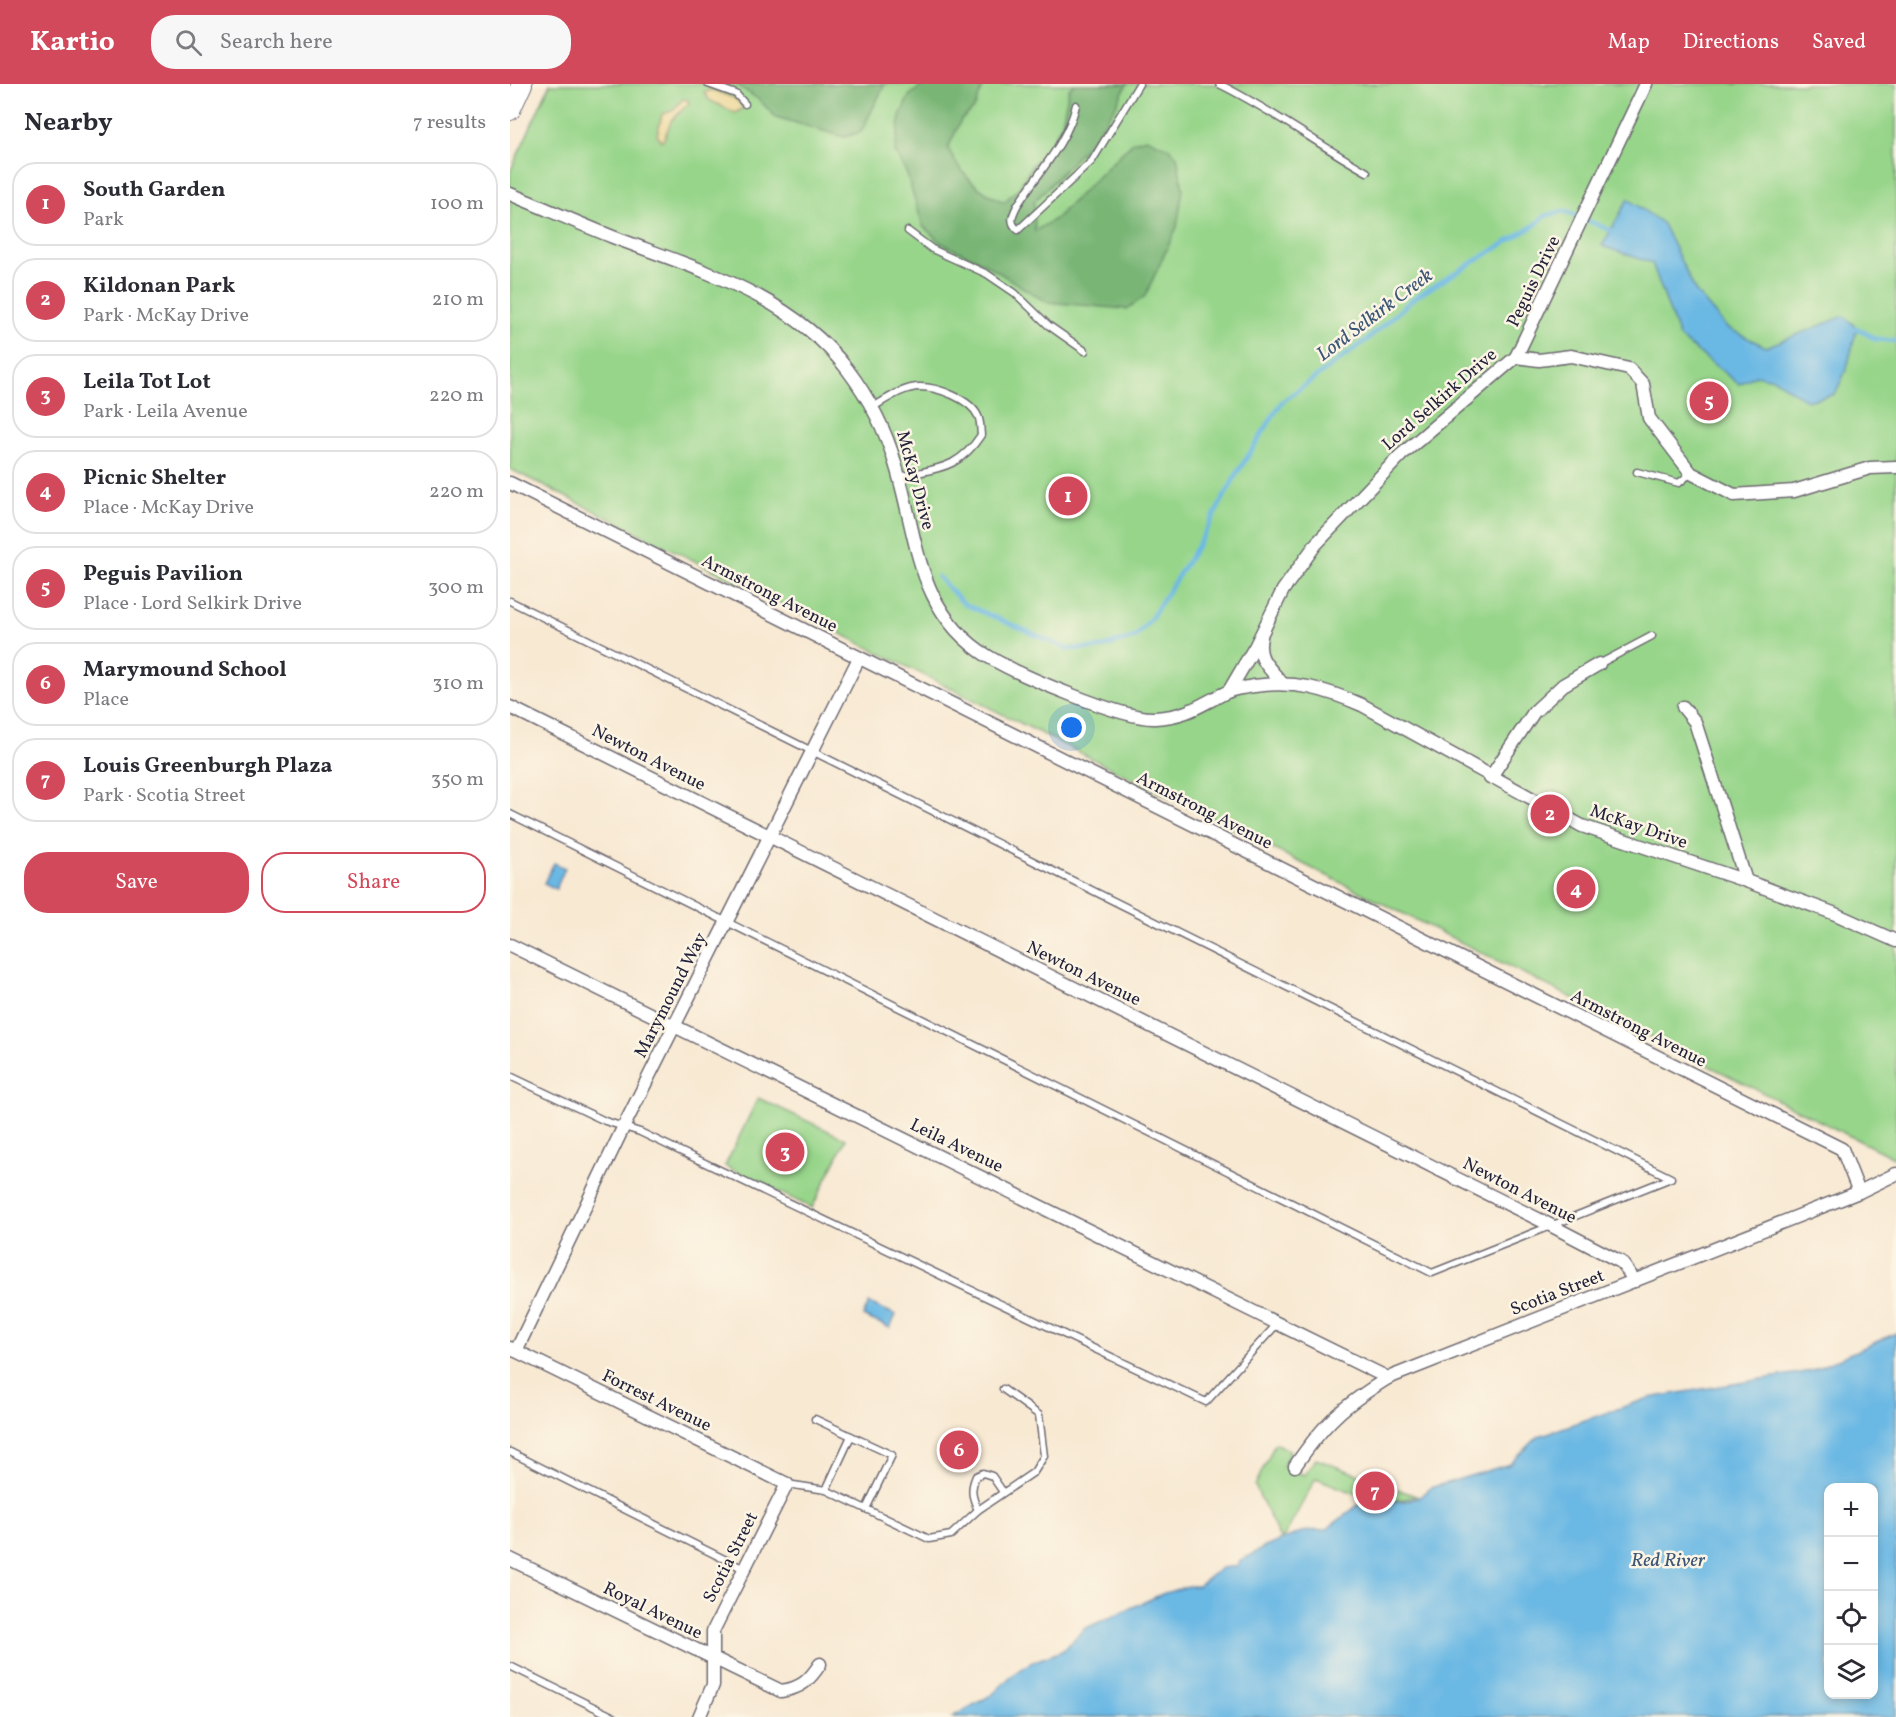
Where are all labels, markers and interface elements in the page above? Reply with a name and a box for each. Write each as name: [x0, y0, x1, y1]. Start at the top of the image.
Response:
search box: [151, 15, 571, 69]
text: Kartio: [30, 23, 115, 62]
icon: search: [172, 26, 205, 59]
text: Search here: [220, 27, 333, 58]
text: Map: [1608, 28, 1650, 57]
text: Directions: [1683, 28, 1779, 57]
text: Saved: [1812, 28, 1866, 57]
text: Nearby: [24, 105, 113, 141]
text: 7 results: [413, 109, 486, 137]
text: South Garden: [83, 175, 226, 206]
text: 1: [41, 190, 50, 218]
text: 100 m: [430, 190, 484, 218]
text: Park: [83, 206, 124, 234]
street label: Peguis Drive: [1501, 232, 1567, 331]
water label: Lord Selkirk Creek: [1311, 262, 1439, 369]
text: Kildonan Park: [83, 271, 235, 302]
text: 2: [40, 286, 51, 314]
text: 210 m: [432, 286, 484, 314]
text: Park · McKay Drive: [83, 302, 249, 330]
street label: Lord Selkirk Drive: [1377, 343, 1503, 457]
text: Leila Tot Lot: [83, 367, 211, 398]
pin: 5: [1690, 378, 1728, 424]
text: 3: [40, 382, 51, 410]
text: 220 m: [429, 382, 484, 410]
text: Park · Leila Avenue: [83, 398, 248, 426]
street label: McKay Drive: [889, 428, 940, 533]
text: Picnic Shelter: [83, 463, 226, 494]
pin: 1: [1048, 474, 1088, 518]
text: 4: [39, 478, 52, 506]
text: 220 m: [429, 478, 484, 506]
text: Place · McKay Drive: [83, 494, 254, 522]
street label: Armstrong Avenue: [697, 549, 842, 639]
text: Peguis Pavilion: [83, 559, 243, 590]
text: 5: [41, 574, 50, 602]
text: 300 m: [428, 574, 484, 602]
text: Place · Lord Selkirk Drive: [83, 590, 302, 618]
text: Marymound School: [83, 655, 287, 686]
text: 6: [40, 670, 51, 698]
text: 310 m: [432, 670, 484, 698]
text: Place: [83, 686, 129, 714]
your location: [1057, 713, 1086, 742]
street label: Newton Avenue: [587, 719, 709, 798]
text: Louis Greenburgh Plaza: [83, 751, 332, 782]
text: 7: [41, 766, 50, 794]
text: 350 m: [431, 766, 484, 794]
street label: Armstrong Avenue: [1132, 766, 1277, 856]
text: Park · Scotia Street: [83, 782, 246, 810]
pin: 2: [1530, 792, 1570, 836]
street label: McKay Drive: [1586, 799, 1691, 856]
button: Save: [24, 852, 249, 913]
button: Share: [261, 852, 486, 913]
pin: 4: [1556, 866, 1596, 912]
street label: Marymound Way: [629, 928, 714, 1063]
street label: Newton Avenue: [1022, 936, 1145, 1013]
street label: Armstrong Avenue: [1566, 984, 1711, 1074]
street label: Leila Avenue: [906, 1113, 1007, 1180]
pin: 3: [766, 1130, 804, 1174]
street label: Newton Avenue: [1458, 1152, 1580, 1231]
street label: Scotia Street: [1507, 1264, 1608, 1323]
street label: Forrest Avenue: [597, 1364, 715, 1439]
pin: 6: [940, 1428, 978, 1472]
pin: 7: [1356, 1468, 1394, 1514]
map controls: [1824, 1483, 1878, 1699]
button: +: [1824, 1483, 1878, 1537]
street label: Scotia Street: [698, 1508, 765, 1607]
button: −: [1824, 1537, 1878, 1591]
water label: Red River: [1631, 1547, 1706, 1575]
street label: Royal Avenue: [598, 1576, 706, 1646]
button: locate: [1824, 1591, 1878, 1645]
button: layers: [1824, 1645, 1878, 1699]

